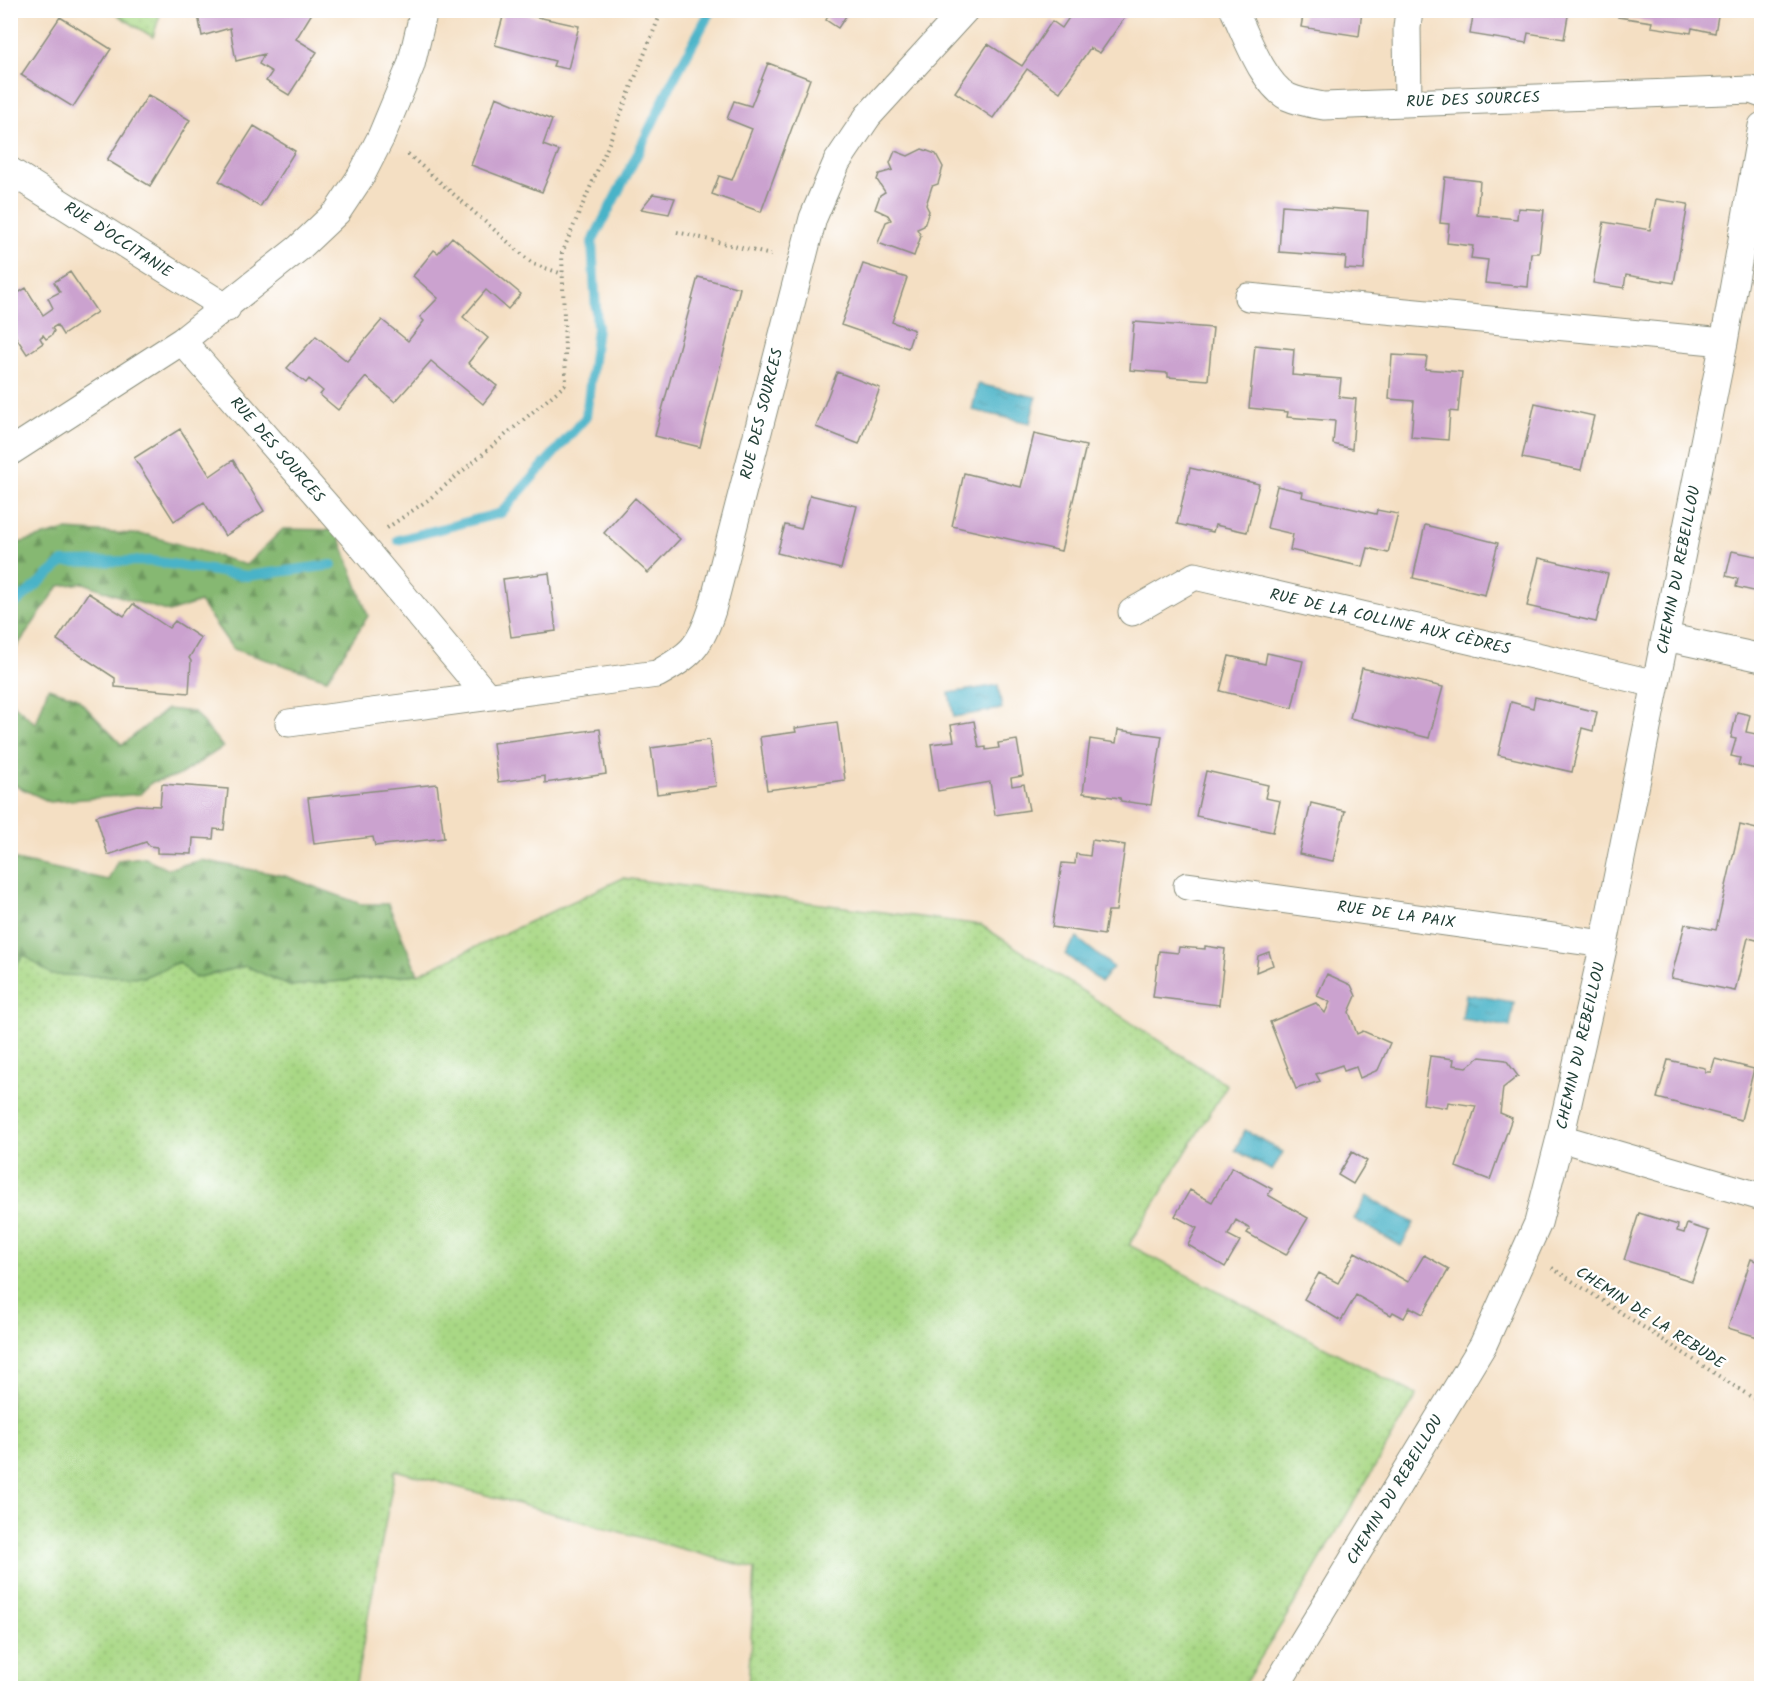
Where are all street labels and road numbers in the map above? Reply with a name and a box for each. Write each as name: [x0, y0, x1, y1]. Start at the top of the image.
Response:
street label: RUE DES SOURCES: [1406, 85, 1541, 115]
street label: RUE D'OCCITANIE: [59, 196, 178, 285]
street label: RUE DES SOURCES: [734, 346, 790, 482]
street label: RUE DES SOURCES: [224, 391, 331, 509]
street label: CHEMIN DU REBEILLOU: [1650, 483, 1708, 656]
street label: RUE DE LA COLLINE AUX CÈDRES: [1267, 582, 1513, 662]
street label: RUE DE LA PAIX: [1335, 894, 1458, 936]
street label: CHEMIN DU REBEILLOU: [1550, 960, 1612, 1132]
street label: CHEMIN DE LA REBUDE: [1570, 1260, 1730, 1376]
street label: CHEMIN DU REBEILLOU: [1340, 1410, 1450, 1570]

